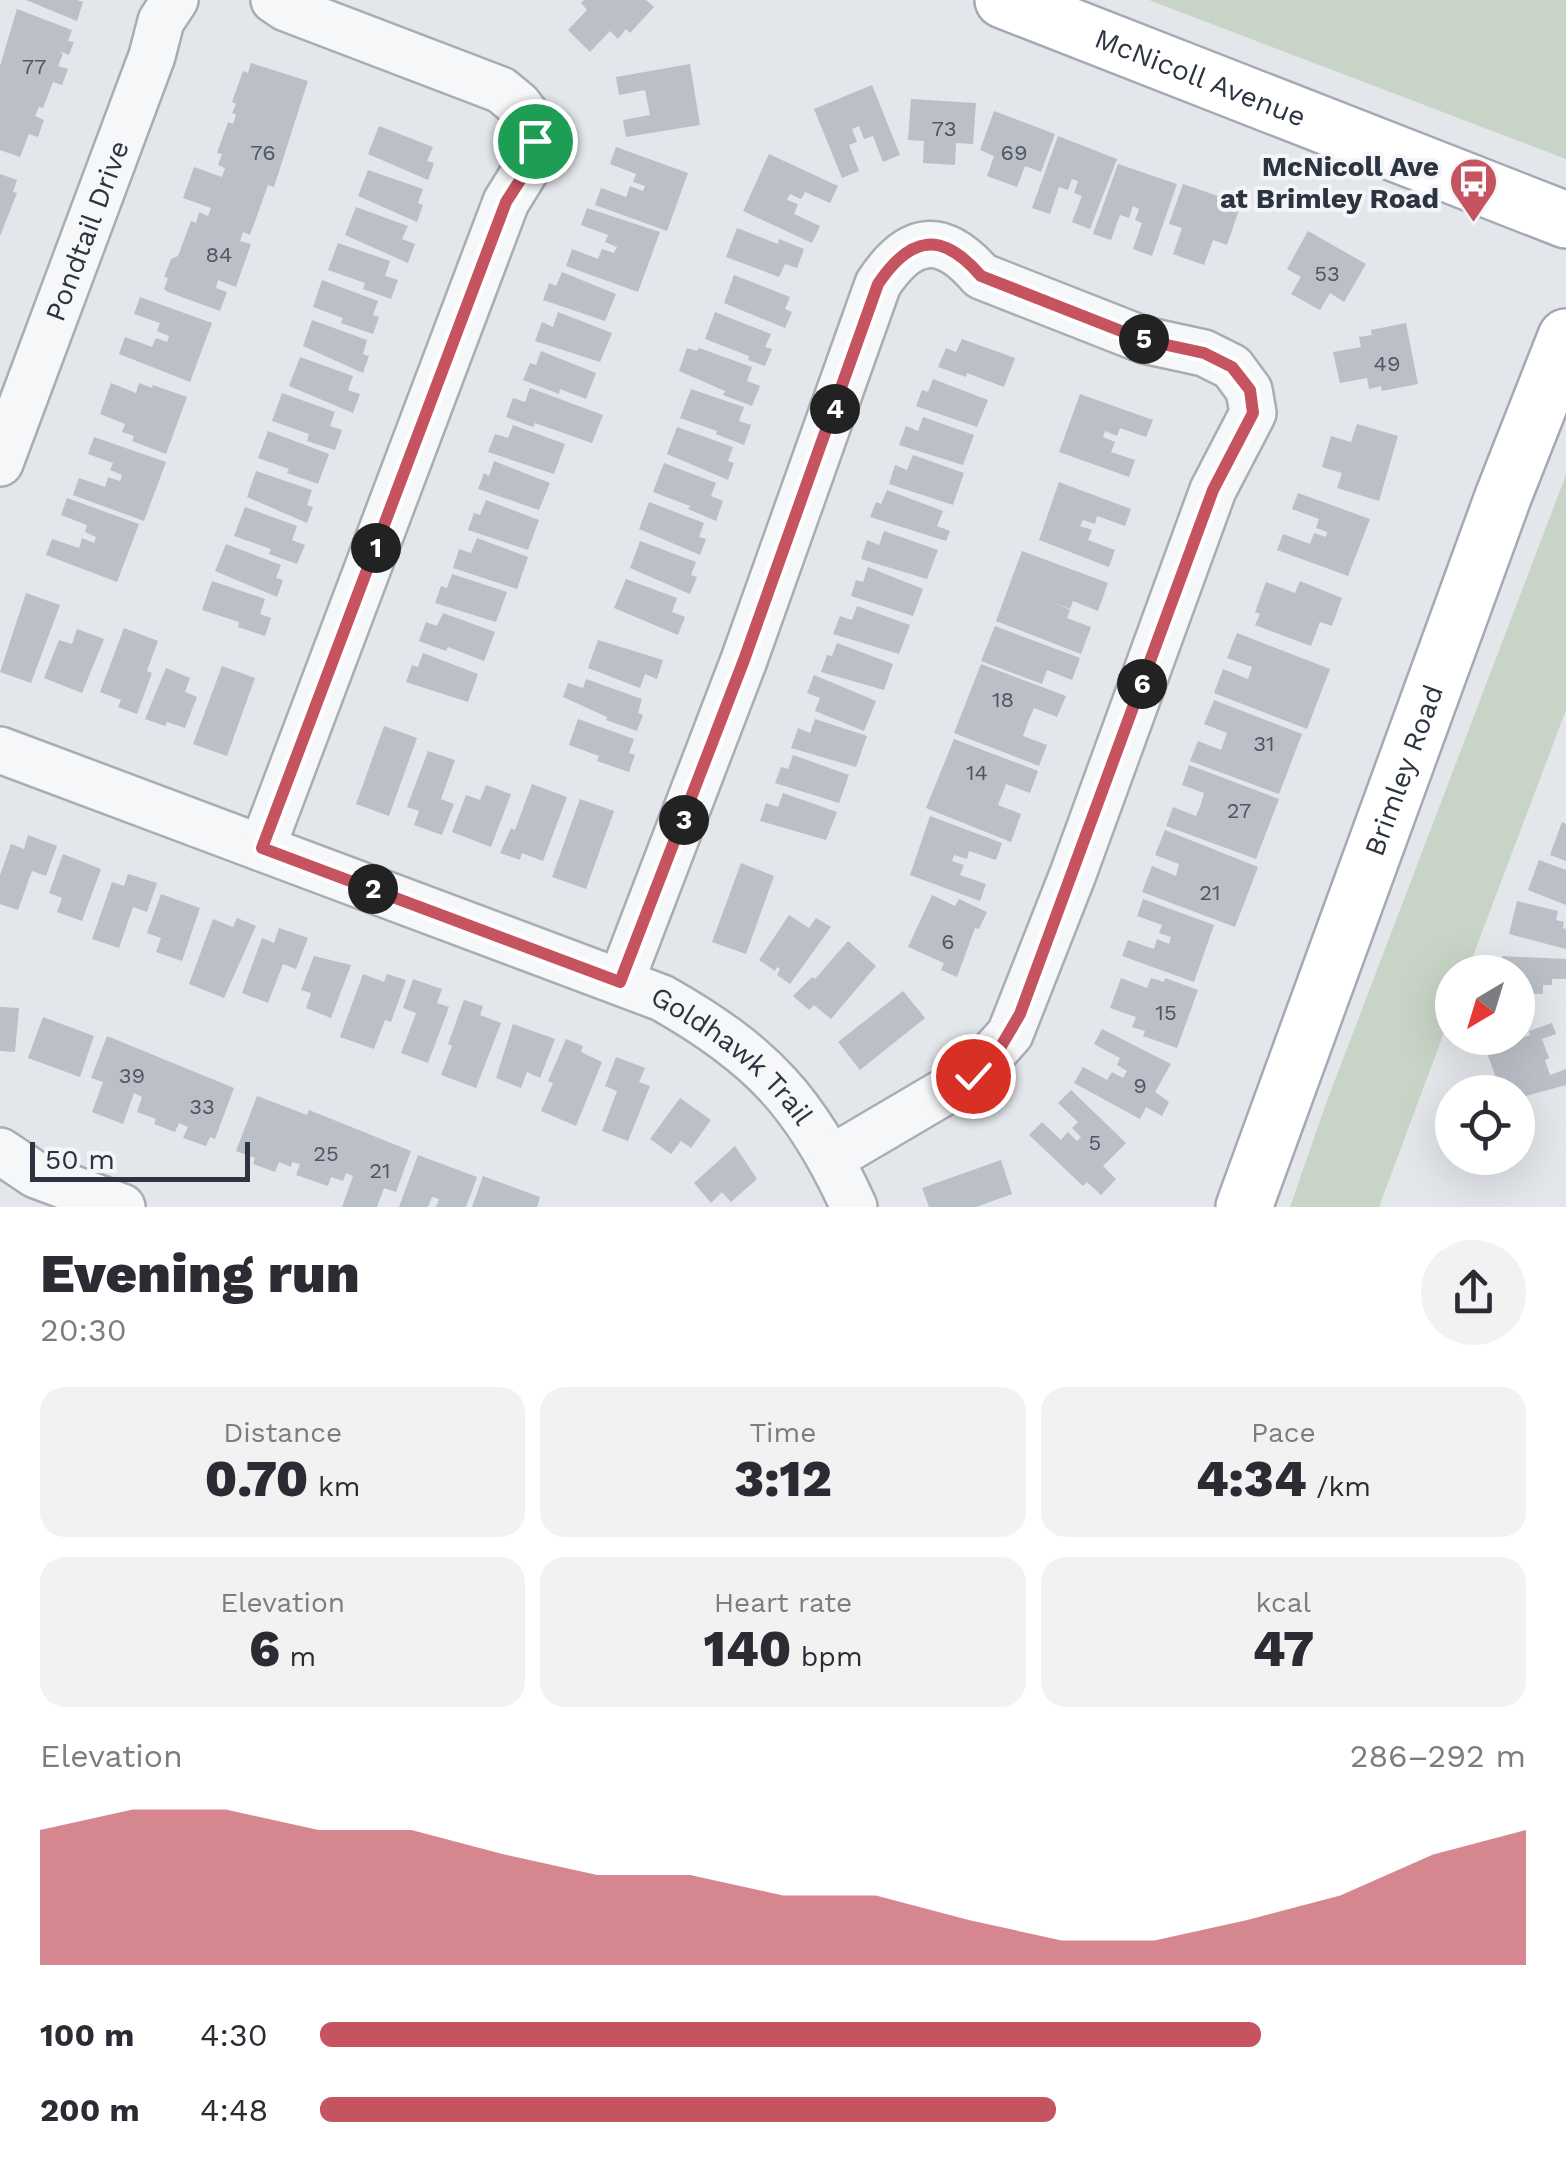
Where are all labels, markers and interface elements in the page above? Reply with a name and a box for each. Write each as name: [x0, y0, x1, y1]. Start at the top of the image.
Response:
street label: McNicoll Avenue: [1090, 22, 1310, 134]
house number: 77: [22, 54, 46, 79]
pin: [493, 99, 578, 184]
icon: arrive: [508, 114, 563, 169]
house number: 73: [931, 116, 957, 141]
street label: Pondtail Drive: [38, 136, 136, 326]
house number: 76: [250, 140, 276, 165]
house number: 69: [1001, 140, 1027, 165]
place label: McNicoll Ave at Brimley Road: [1220, 150, 1439, 215]
bus stop icon: McNicoll Ave at Brimley Road: [1448, 156, 1500, 224]
house number: 84: [206, 242, 233, 267]
house number: 53: [1314, 261, 1340, 286]
pin: 5: [1119, 314, 1169, 364]
text: 5: [1136, 322, 1152, 355]
house number: 49: [1373, 351, 1401, 376]
pin: 4: [810, 384, 860, 434]
text: 4: [826, 392, 844, 425]
pin: 1: [351, 523, 401, 573]
text: 1: [370, 531, 382, 564]
pin: 6: [1117, 659, 1167, 709]
text: 6: [1133, 667, 1151, 700]
street label: Brimley Road: [1358, 680, 1450, 860]
house number: 18: [992, 687, 1014, 712]
house number: 31: [1253, 731, 1275, 756]
house number: 14: [966, 760, 988, 785]
pin: 3: [659, 795, 709, 845]
house number: 27: [1227, 798, 1251, 823]
text: 3: [676, 803, 692, 836]
pin: 2: [348, 864, 398, 914]
text: 2: [365, 872, 381, 905]
house number: 21: [1199, 880, 1221, 905]
house number: 6: [941, 929, 955, 954]
north arrow: [1435, 955, 1535, 1055]
map controls: [1435, 955, 1535, 1175]
street label: Goldhawk Trail: [645, 979, 820, 1131]
house number: 15: [1155, 1000, 1177, 1025]
pin: [931, 1034, 1016, 1119]
icon: check: [946, 1049, 1001, 1104]
house number: 39: [119, 1063, 145, 1088]
house number: 9: [1133, 1073, 1147, 1098]
button: locate: [1435, 1075, 1535, 1175]
house number: 33: [189, 1094, 215, 1119]
house number: 5: [1089, 1130, 1101, 1155]
scale bar: [30, 1137, 250, 1182]
house number: 25: [313, 1141, 339, 1166]
text: 50 m: [45, 1143, 115, 1176]
house number: 21: [369, 1158, 391, 1183]
button: share: [1421, 1240, 1526, 1345]
text: Evening run: [40, 1241, 360, 1305]
text: 20:30: [40, 1311, 127, 1349]
text: Distance: [223, 1416, 342, 1449]
text: Time: [750, 1416, 816, 1449]
text: Pace: [1251, 1416, 1316, 1449]
text: 0.70: [205, 1449, 308, 1508]
text: 3:12: [734, 1449, 832, 1508]
text: 4:34: [1196, 1449, 1307, 1508]
text: km: [308, 1470, 361, 1503]
text: /km: [1307, 1470, 1371, 1503]
text: Elevation: [220, 1586, 345, 1619]
text: Heart rate: [714, 1586, 852, 1619]
text: kcal: [1256, 1586, 1311, 1619]
text: 6: [249, 1619, 280, 1678]
text: 140: [703, 1619, 791, 1678]
text: 47: [1252, 1619, 1314, 1678]
text: m: [280, 1640, 316, 1673]
text: bpm: [791, 1640, 863, 1673]
text: Elevation: [40, 1737, 183, 1775]
text: 286–292 m: [1350, 1737, 1526, 1775]
text: 100 m: [40, 2016, 134, 2054]
text: 4:30: [200, 2016, 268, 2054]
text: 200 m: [40, 2091, 140, 2129]
text: 4:48: [200, 2091, 268, 2129]

